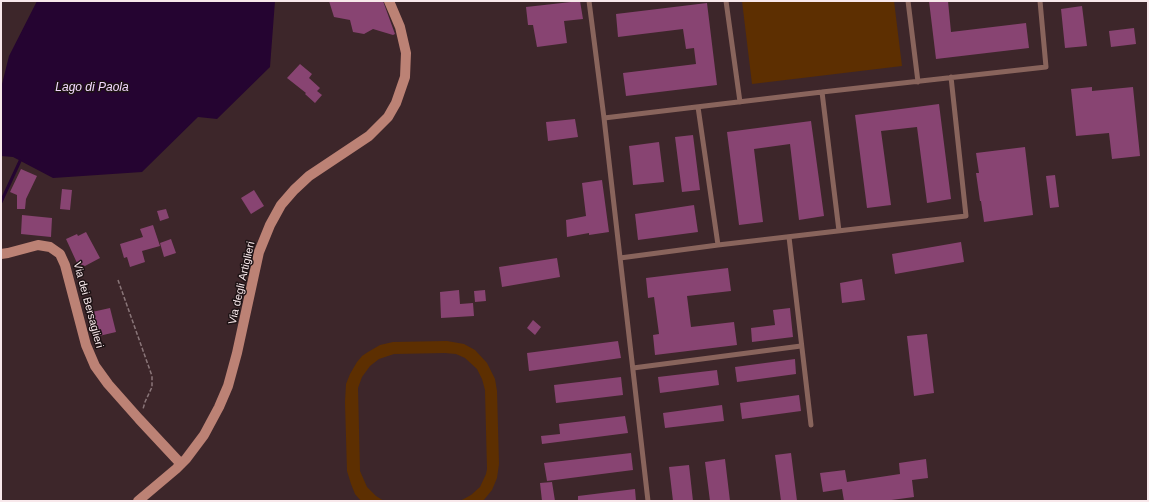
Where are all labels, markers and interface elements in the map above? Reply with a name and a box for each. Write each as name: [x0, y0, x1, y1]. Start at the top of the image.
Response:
water label: Lago di Paola: [55, 81, 129, 95]
street label: Via degli Artiglieri: [226, 240, 258, 326]
street label: Via dei Bersaglieri: [70, 261, 106, 349]

